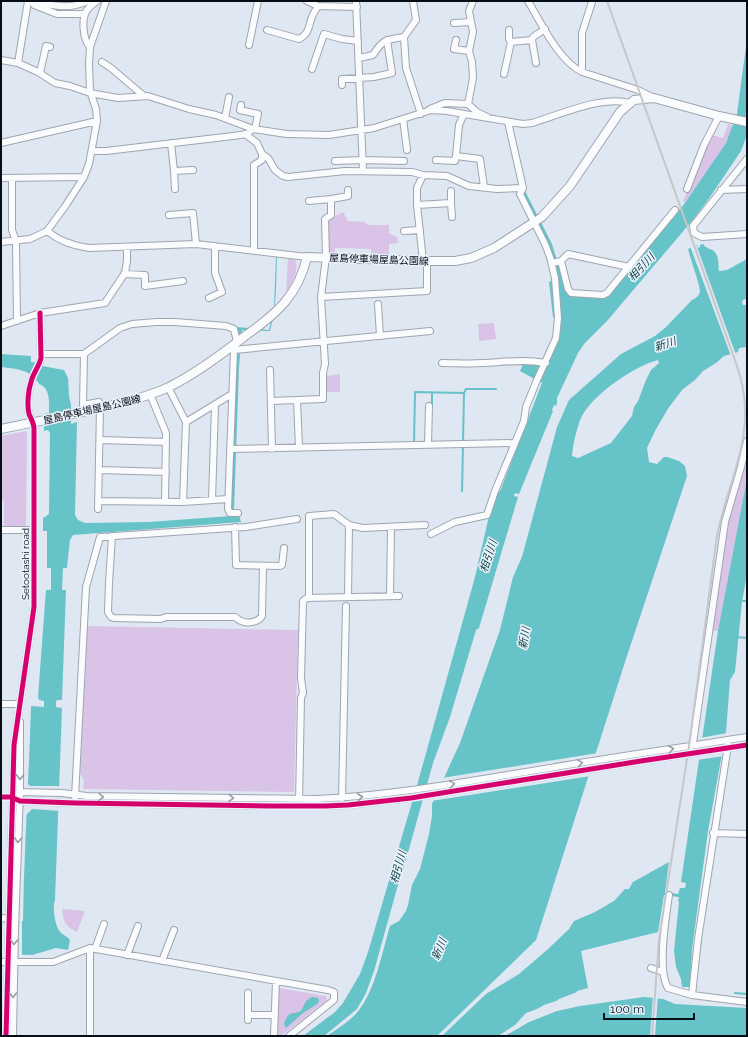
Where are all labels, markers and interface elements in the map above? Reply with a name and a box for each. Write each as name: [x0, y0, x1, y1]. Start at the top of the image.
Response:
water label: 相引川: [625, 250, 658, 284]
street label: 屋島停車場屋島公園線: [329, 252, 429, 267]
water label: 新川: [653, 335, 679, 354]
street label: 屋島停車場屋島公園線: [42, 393, 142, 426]
street label: Setootashi road: [20, 528, 31, 600]
water label: 相引川: [477, 538, 500, 574]
water label: 新川: [516, 625, 533, 650]
one-way arrow: [668, 745, 674, 754]
one-way arrow: [577, 759, 583, 768]
one-way arrow: [16, 774, 25, 780]
one-way arrow: [448, 780, 455, 789]
one-way arrow: [98, 792, 104, 801]
one-way arrow: [357, 792, 364, 801]
one-way arrow: [228, 794, 234, 802]
one-way arrow: [14, 837, 23, 843]
water label: 相引川: [388, 849, 410, 885]
water label: 新川: [429, 936, 450, 962]
one-way arrow: [10, 939, 18, 945]
one-way arrow: [9, 992, 18, 998]
scale bar: [604, 995, 694, 1021]
text: 100 m: [610, 1002, 644, 1016]

